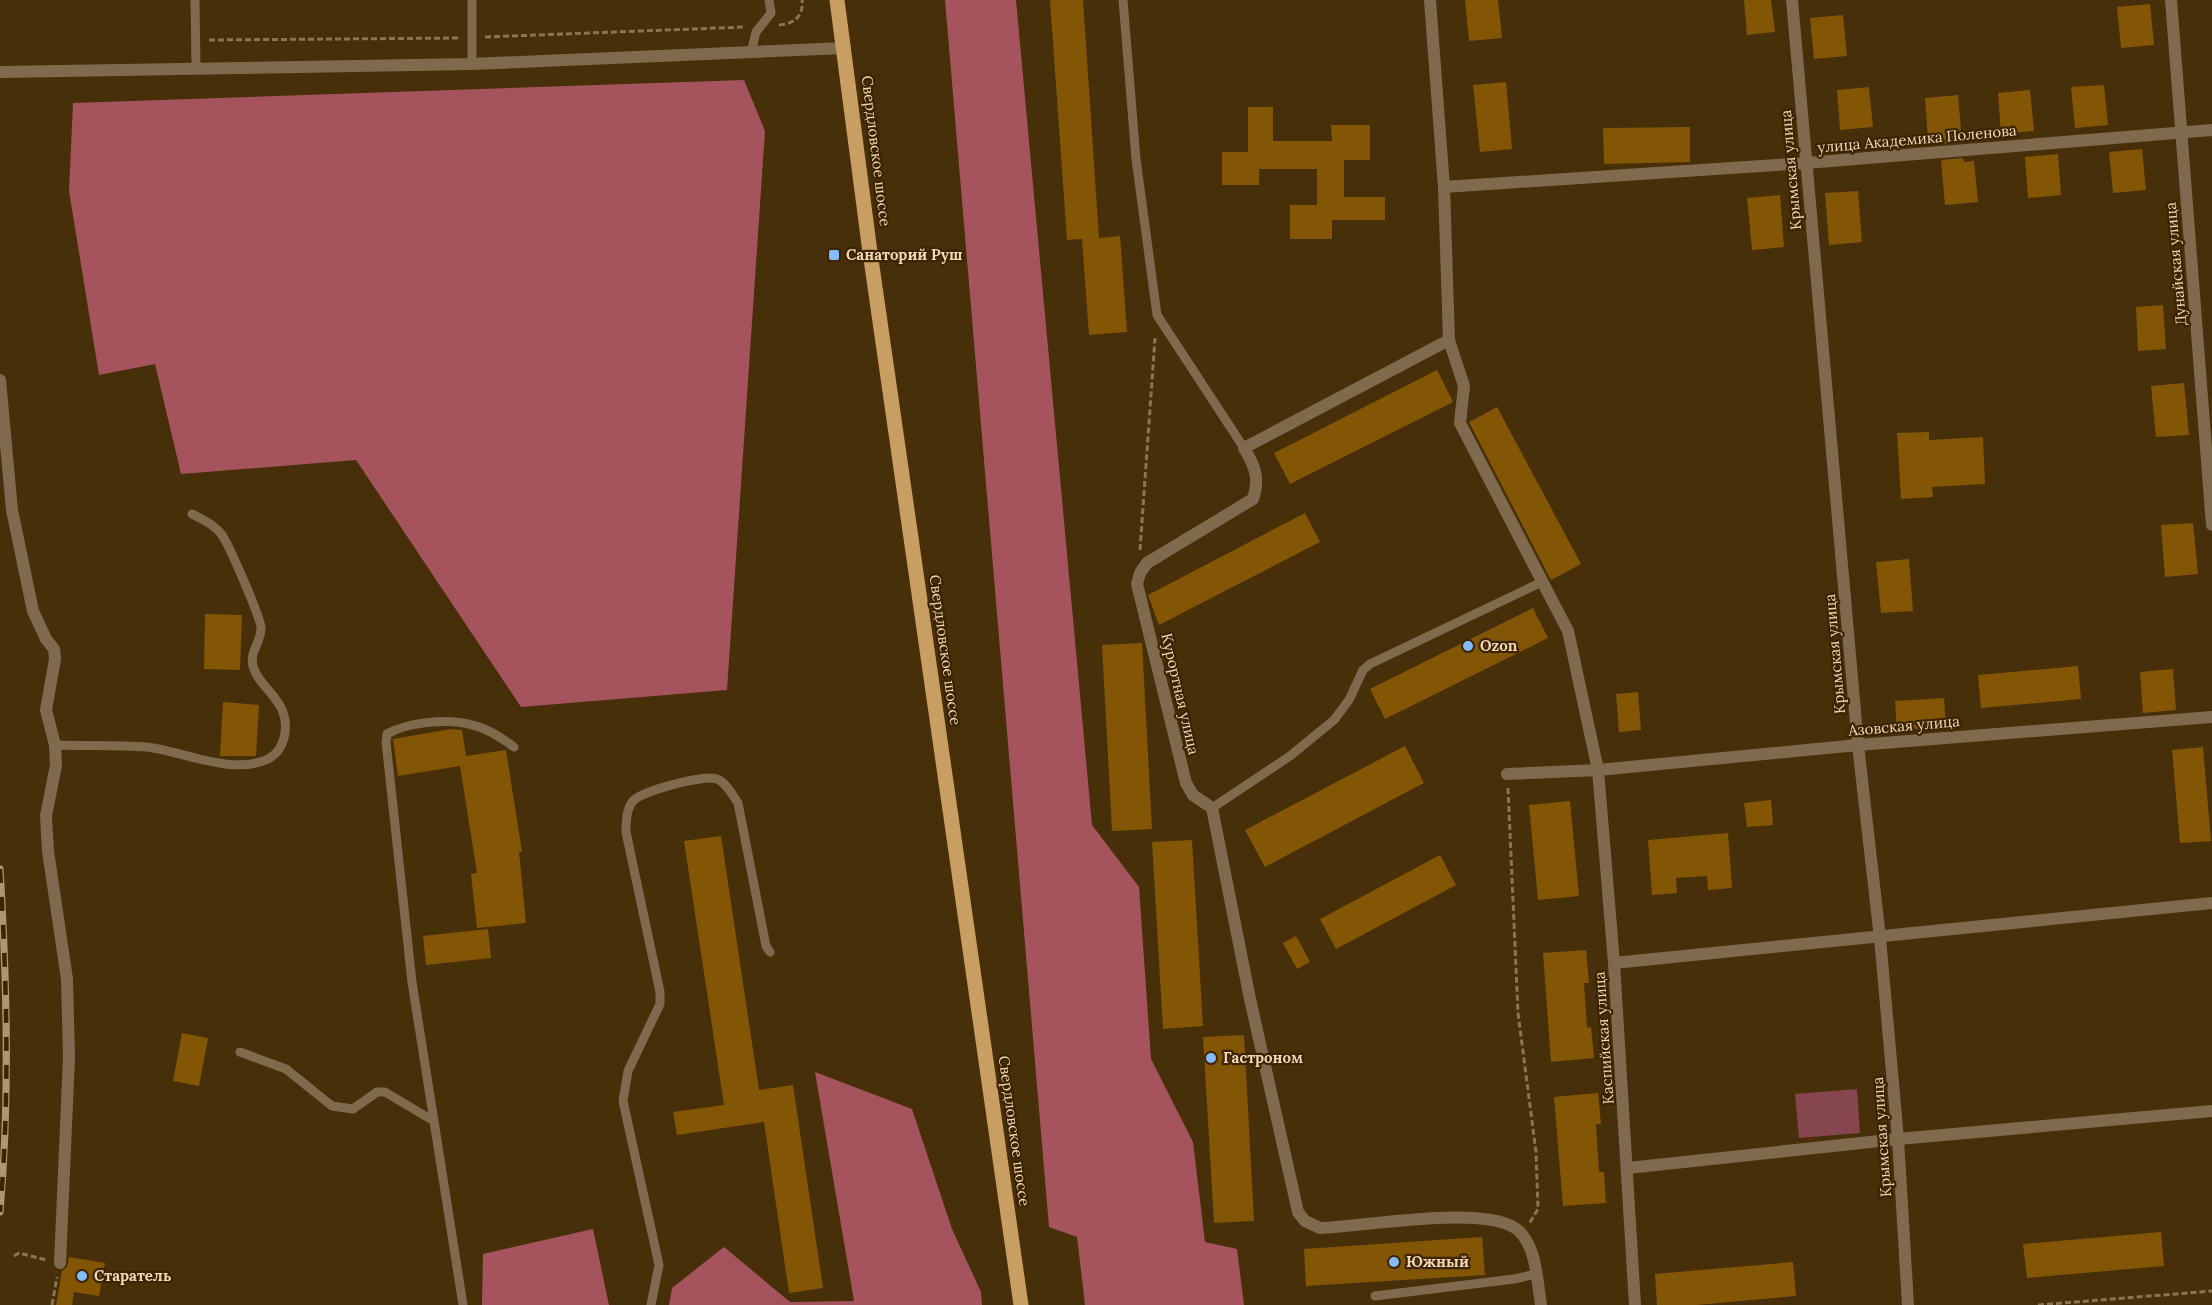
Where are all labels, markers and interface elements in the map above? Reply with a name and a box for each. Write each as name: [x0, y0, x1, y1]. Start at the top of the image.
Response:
street label: Свердловское шоссе: [858, 75, 895, 227]
street label: Крымская улица: [1776, 109, 1805, 231]
street label: улица Академика Поленова: [1817, 120, 2018, 157]
street label: Дунайская улица: [2161, 201, 2190, 327]
place label: Санаторий Руш: [846, 245, 962, 264]
marker: Санаторий Руш: [827, 248, 841, 262]
street label: Свердловское шоссе: [926, 574, 965, 726]
street label: Крымская улица: [1820, 593, 1849, 715]
street label: Курортная улица: [1157, 631, 1204, 757]
place label: Ozon: [1480, 636, 1518, 655]
marker: Ozon: [1461, 639, 1475, 653]
street label: Азовская улица: [1846, 711, 1961, 740]
street label: Каспийская улица: [1589, 971, 1618, 1105]
place label: Гастроном: [1223, 1048, 1303, 1067]
marker: Гастроном: [1204, 1051, 1218, 1065]
street label: Свердловское шоссе: [995, 1055, 1034, 1207]
street label: Крымская улица: [1868, 1076, 1895, 1198]
place label: Южный: [1406, 1252, 1469, 1271]
marker: Южный: [1387, 1255, 1401, 1269]
place label: Старатель: [94, 1266, 171, 1285]
marker: Старатель: [75, 1269, 89, 1283]

